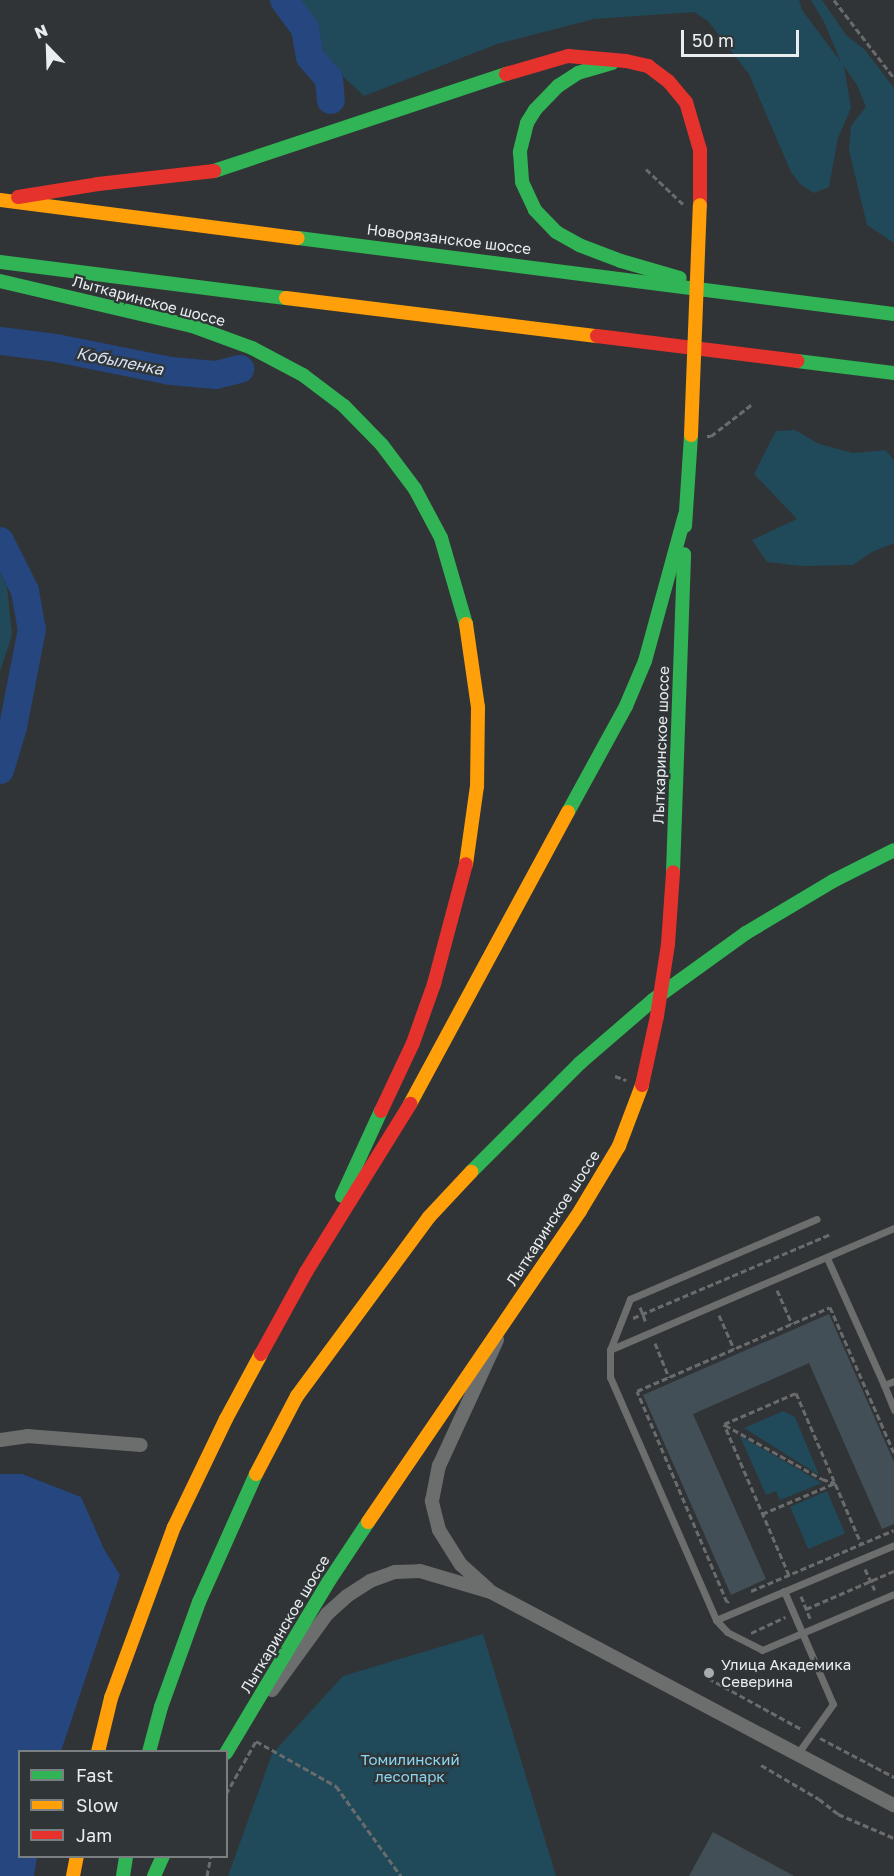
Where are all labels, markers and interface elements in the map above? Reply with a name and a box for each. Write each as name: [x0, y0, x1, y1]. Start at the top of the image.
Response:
north arrow: [18, 18, 78, 78]
scale bar: [684, 18, 802, 56]
text: N: [31, 20, 50, 43]
text: 50 m: [692, 29, 734, 51]
street label: Новорязанское шоссе: [366, 220, 532, 258]
street label: Лыткаринское шоссе: [71, 272, 227, 330]
water label: Кобыленка: [75, 343, 165, 379]
street label: Лыткаринское шоссе: [649, 666, 673, 824]
street label: Лыткаринское шоссе: [503, 1147, 603, 1289]
street label: Лыткаринское шоссе: [237, 1552, 333, 1696]
place label: Улица Академика Северина: [721, 1655, 851, 1690]
marker: Улица Академика Северина: [702, 1666, 716, 1680]
legend: [18, 1750, 228, 1858]
park label: Томилинский лесопарк: [360, 1750, 460, 1785]
text: Fast: [76, 1764, 113, 1786]
text: Slow: [76, 1794, 118, 1816]
text: Jam: [76, 1824, 112, 1846]

